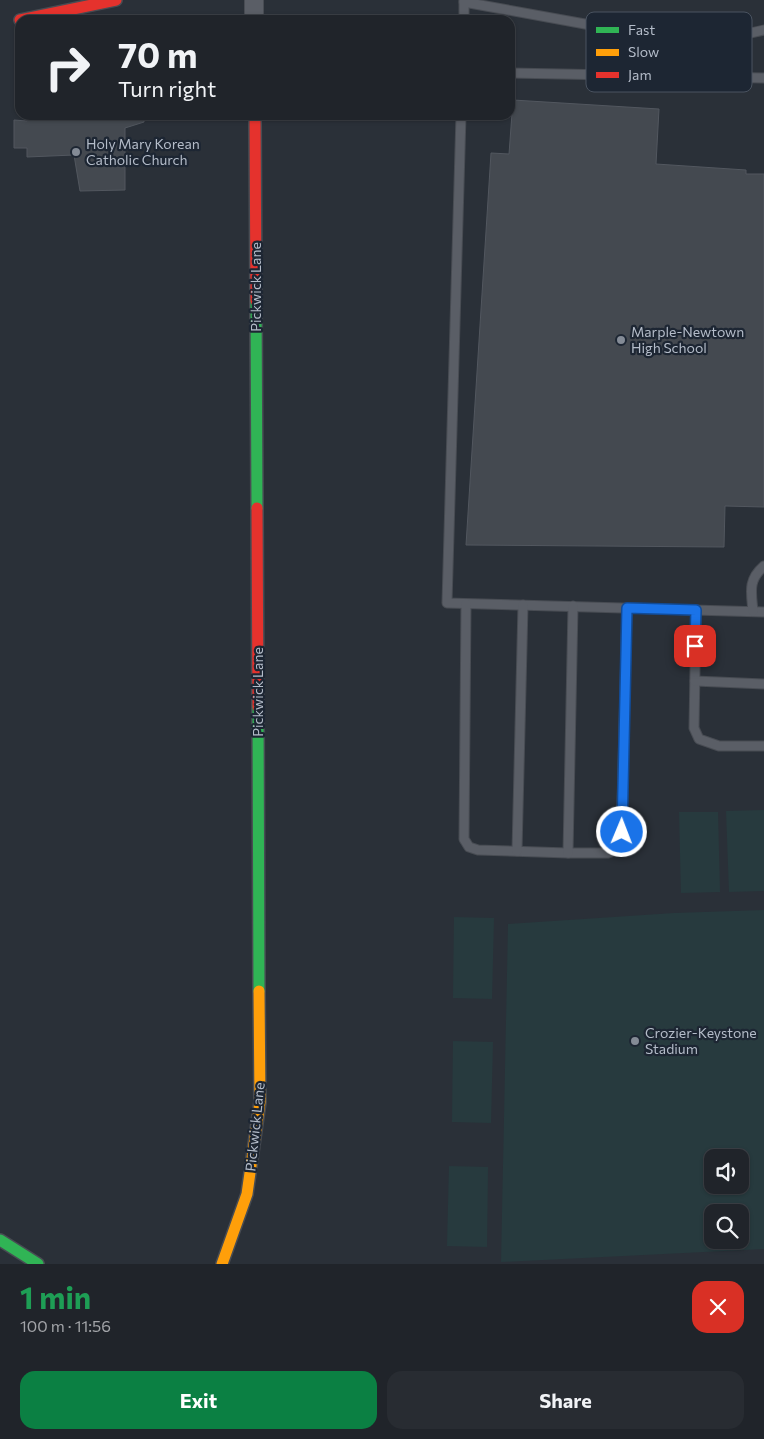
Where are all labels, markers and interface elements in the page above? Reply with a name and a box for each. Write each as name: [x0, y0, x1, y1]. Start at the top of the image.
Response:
legend: [586, 12, 752, 92]
text: Fast: [628, 21, 655, 38]
text: 70 m: [118, 32, 198, 75]
icon: right: [35, 35, 100, 100]
text: Slow: [628, 43, 659, 60]
text: Jam: [628, 66, 652, 83]
text: Turn right: [118, 75, 216, 102]
place label: Holy Mary Korean Catholic Church: [86, 135, 200, 168]
marker: Holy Mary Korean Catholic Church: [70, 146, 82, 158]
street label: Pickwick Lane: [247, 242, 264, 332]
place label: Marple-Newtown High School: [631, 323, 744, 356]
marker: Marple-Newtown High School: [615, 334, 627, 346]
pin: [674, 625, 716, 667]
icon: arrive: [681, 632, 709, 660]
street label: Pickwick Lane: [249, 647, 266, 737]
position arrow: [595, 805, 647, 857]
place label: Crozier-Keystone Stadium: [645, 1024, 757, 1057]
marker: Crozier-Keystone Stadium: [629, 1035, 641, 1047]
street label: Pickwick Lane: [241, 1081, 268, 1172]
map controls: [704, 1149, 749, 1249]
button: sound: [704, 1149, 749, 1194]
button: search: [704, 1204, 749, 1249]
text: 1 min: [20, 1278, 91, 1315]
button: close: [692, 1281, 744, 1333]
text: 100 m · 11:56: [20, 1316, 111, 1335]
button: Exit: [20, 1371, 377, 1429]
button: Share: [387, 1371, 744, 1429]

